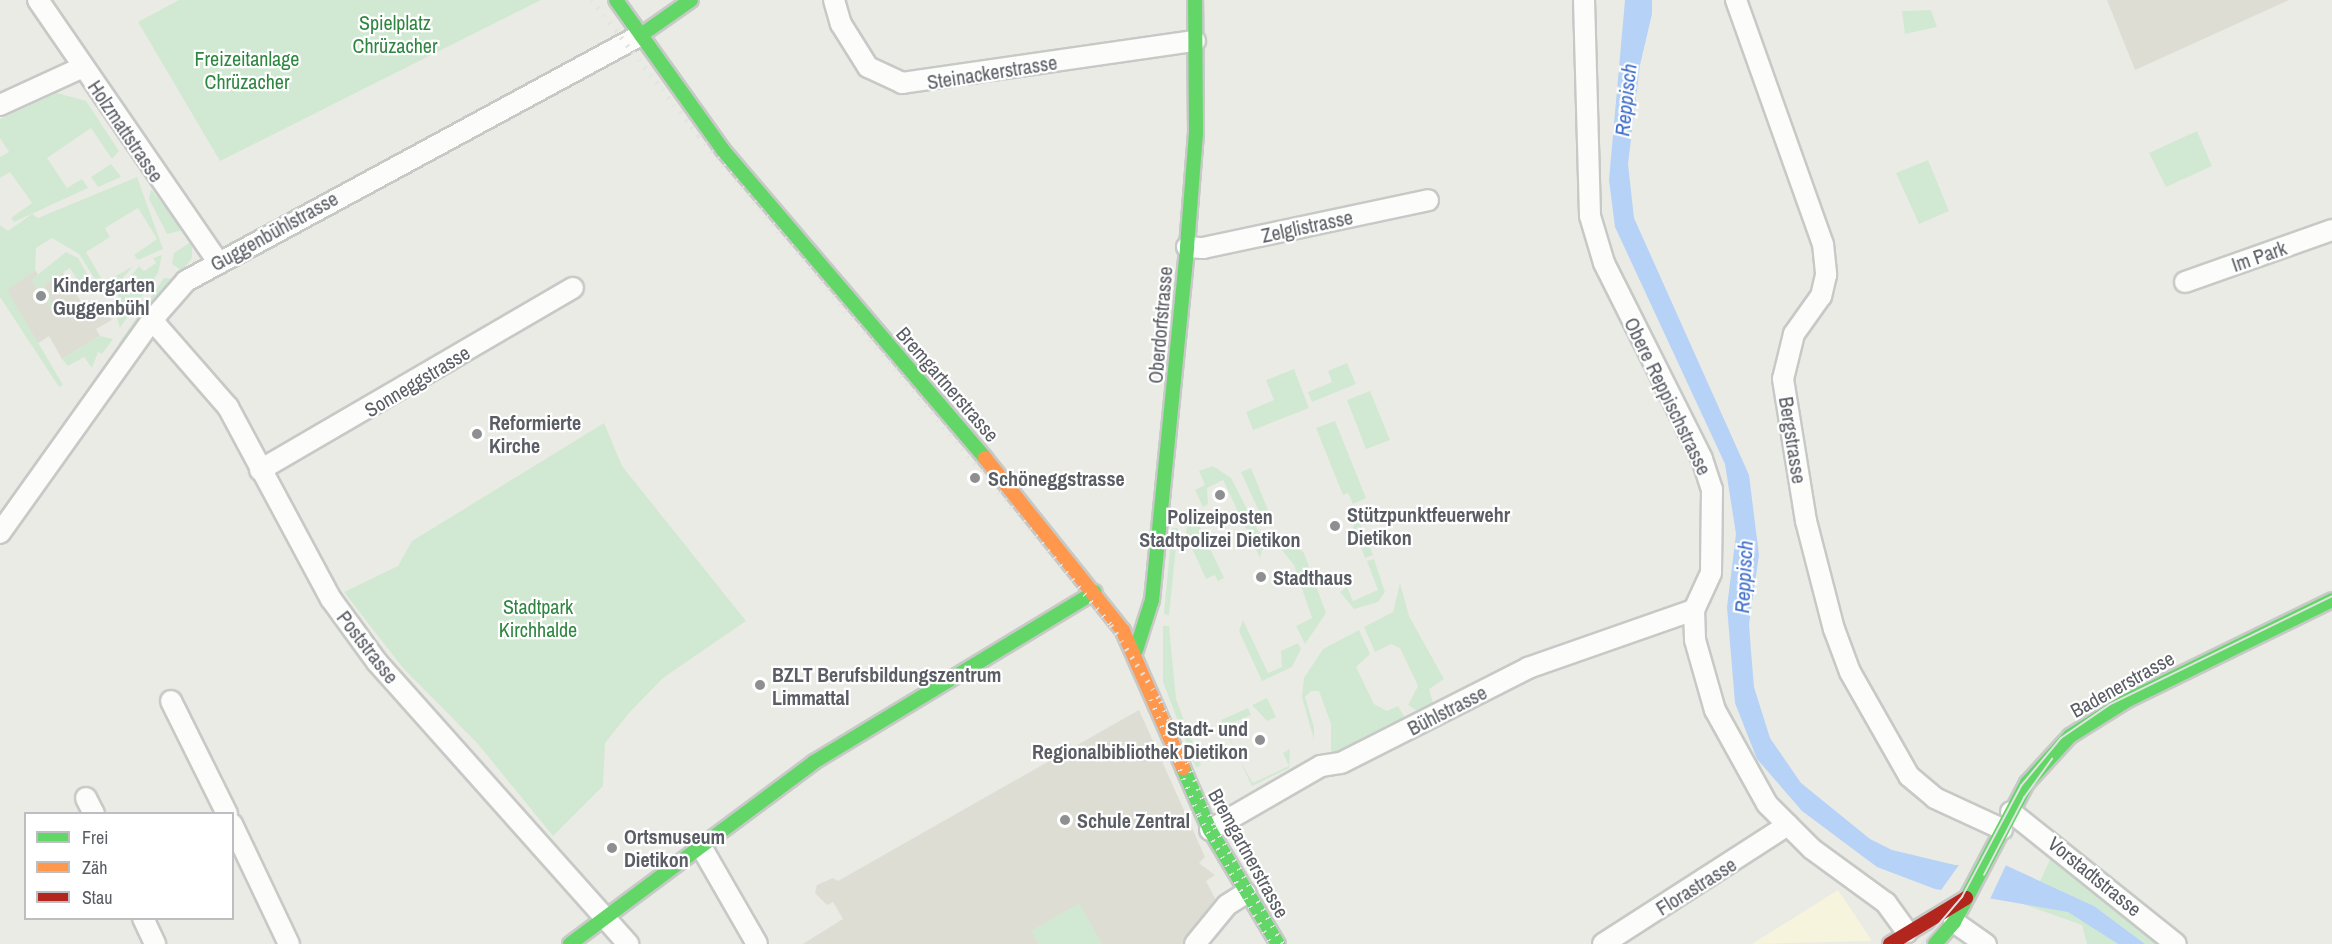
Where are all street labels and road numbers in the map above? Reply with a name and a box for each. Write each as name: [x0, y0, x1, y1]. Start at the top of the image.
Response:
street label: Steinackerstrasse: [925, 50, 1059, 94]
street label: Holzmattstrasse: [83, 76, 169, 186]
street label: Guggenbühlstrasse: [206, 186, 342, 276]
street label: Zelglistrasse: [1259, 205, 1355, 247]
street label: Im Park: [2228, 235, 2290, 277]
street label: Oberdorfstrasse: [1143, 265, 1177, 385]
street label: Obere Reppischstrasse: [1619, 313, 1717, 479]
street label: Bremgartnerstrasse: [892, 322, 1004, 446]
street label: Sonneggstrasse: [360, 340, 474, 422]
street label: Bergstrasse: [1774, 395, 1812, 485]
street label: Poststrasse: [332, 606, 404, 688]
street label: Badenerstrasse: [2066, 646, 2178, 722]
street label: Bühlstrasse: [1403, 680, 1491, 740]
street label: Bremgartnerstrasse: [1204, 784, 1294, 922]
street label: Vorstadtstrasse: [2044, 831, 2146, 921]
street label: Florastrasse: [1651, 852, 1741, 920]

